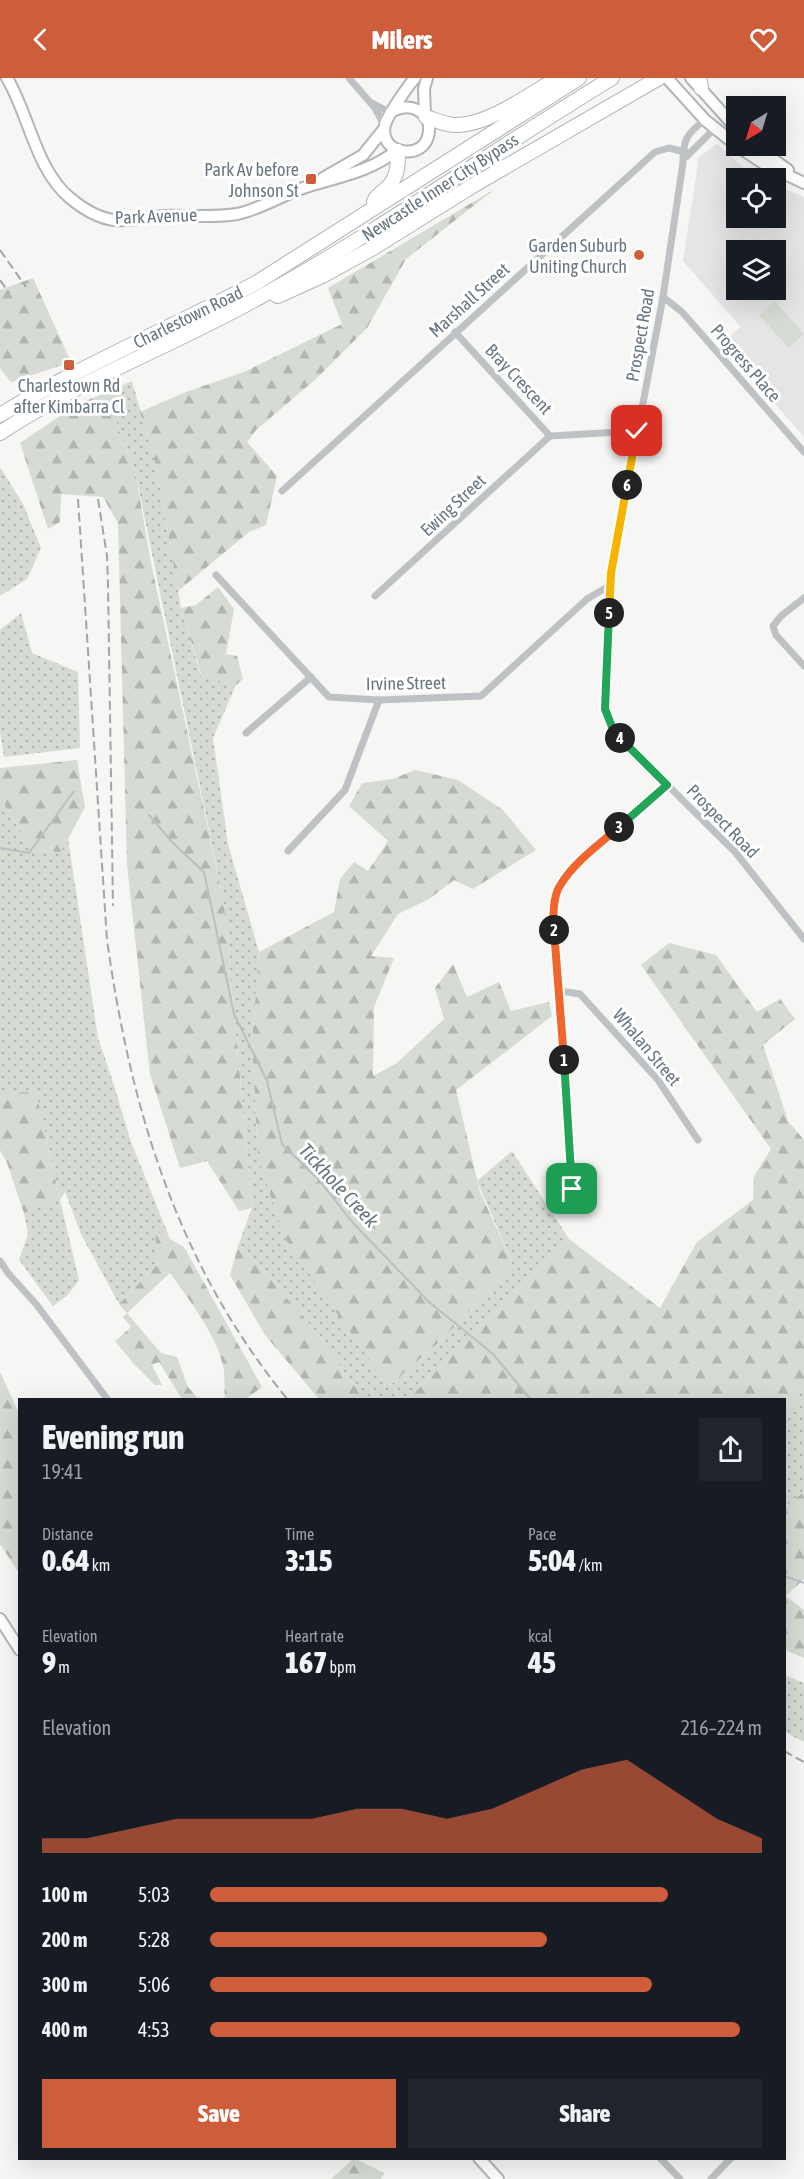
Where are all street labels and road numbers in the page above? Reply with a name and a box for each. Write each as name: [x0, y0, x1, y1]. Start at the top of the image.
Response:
street label: Newcastle Inner City Bypass: [358, 129, 522, 245]
street label: Park Avenue: [114, 204, 198, 228]
street label: Marshall Street: [425, 259, 513, 341]
street label: Charlestown Road: [130, 281, 246, 353]
street label: Prospect Road: [621, 287, 659, 383]
street label: Progress Place: [707, 320, 785, 406]
street label: Bray Crescent: [481, 340, 557, 418]
street label: Ewing Street: [416, 470, 490, 540]
street label: Irvine Street: [366, 672, 446, 694]
street label: Prospect Road: [683, 780, 763, 862]
street label: Whalan Street: [609, 1004, 685, 1090]

